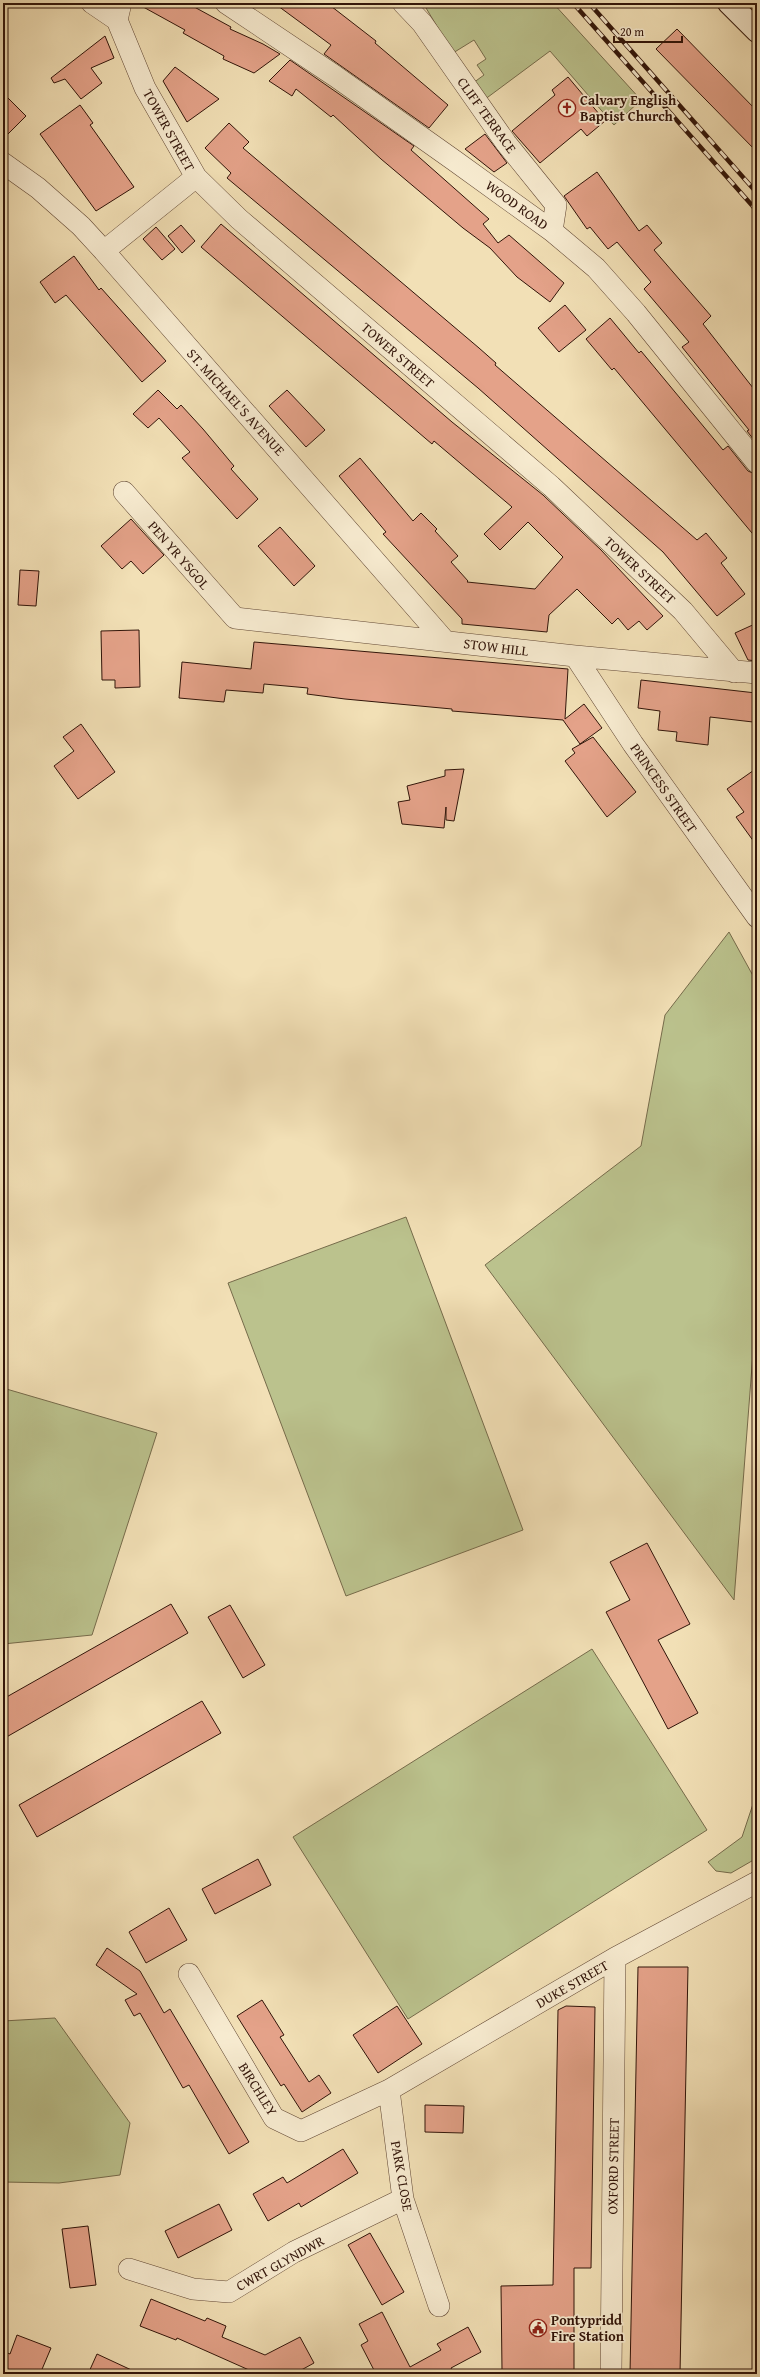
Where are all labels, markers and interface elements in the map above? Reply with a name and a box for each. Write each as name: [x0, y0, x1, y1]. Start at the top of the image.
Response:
scale bar: [614, 18, 682, 44]
text: 20 m: [620, 23, 644, 40]
street label: CLIFF TERRACE: [453, 73, 521, 157]
street label: TOWER STREET: [138, 85, 200, 175]
place label: Calvary English Baptist Church: [580, 90, 677, 126]
church icon: Calvary English Baptist Church: [557, 98, 577, 118]
street label: WOOD ROAD: [481, 175, 553, 235]
street label: TOWER STREET: [357, 318, 439, 393]
street label: ST. MICHAEL'S AVENUE: [182, 344, 290, 460]
street label: PEN YR YSGOL: [144, 516, 215, 594]
street label: TOWER STREET: [600, 532, 680, 609]
street label: STOW HILL: [462, 633, 530, 661]
street label: PRINCESS STREET: [626, 739, 702, 837]
street label: DUKE STREET: [532, 1955, 612, 2013]
street label: BIRCHLEY: [234, 2058, 283, 2120]
street label: OXFORD STREET: [602, 2117, 624, 2214]
street label: PARK CLOSE: [386, 2139, 418, 2213]
street label: CWRT GLYNDWR: [232, 2230, 329, 2296]
place label: Pontypridd Fire Station: [551, 2310, 625, 2346]
public building icon: Pontypridd Fire Station: [528, 2318, 548, 2338]

